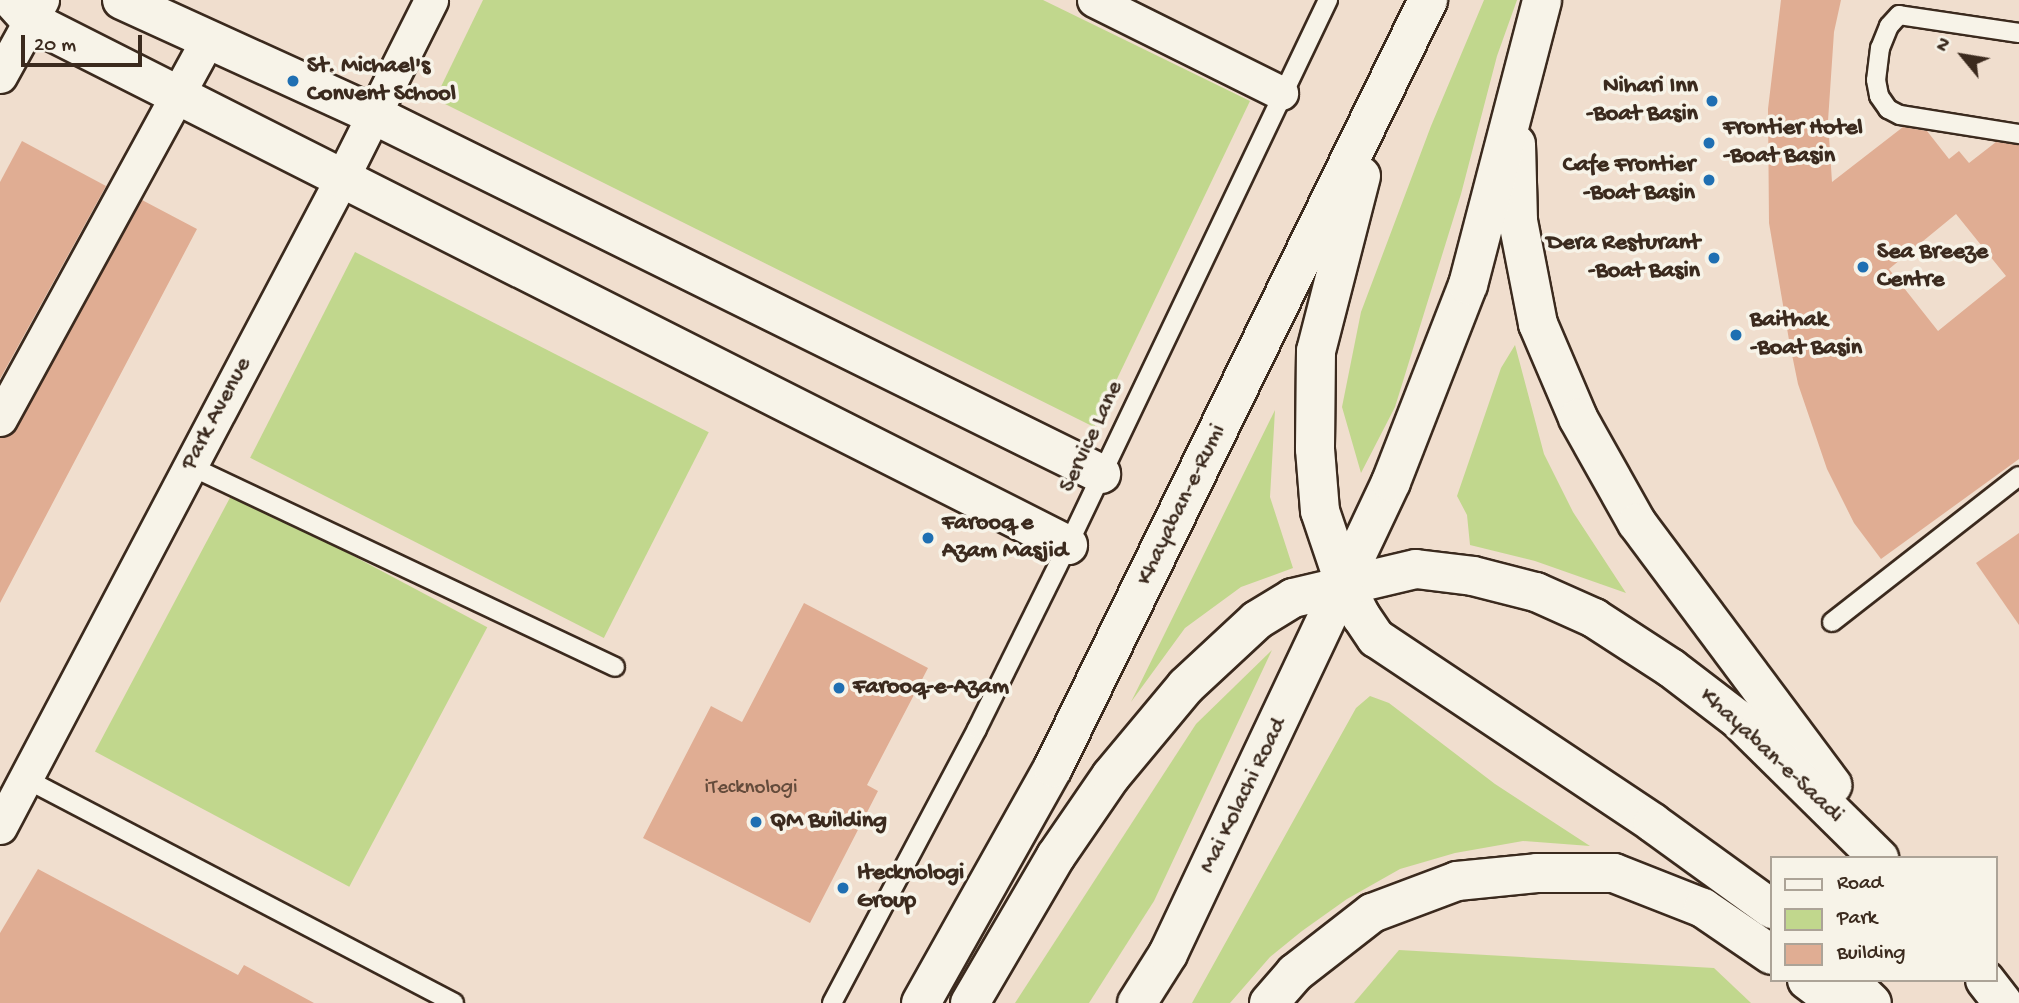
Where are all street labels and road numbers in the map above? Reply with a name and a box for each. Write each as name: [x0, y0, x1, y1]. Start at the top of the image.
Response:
street label: Park Avenue: [175, 353, 259, 475]
street label: Service Lane: [1054, 377, 1130, 497]
street label: Khayaban-e-Rumi: [1131, 420, 1233, 590]
street label: Khayaban-e-Saadi: [1693, 682, 1849, 830]
street label: Mai Kolachi Road: [1194, 714, 1294, 878]

